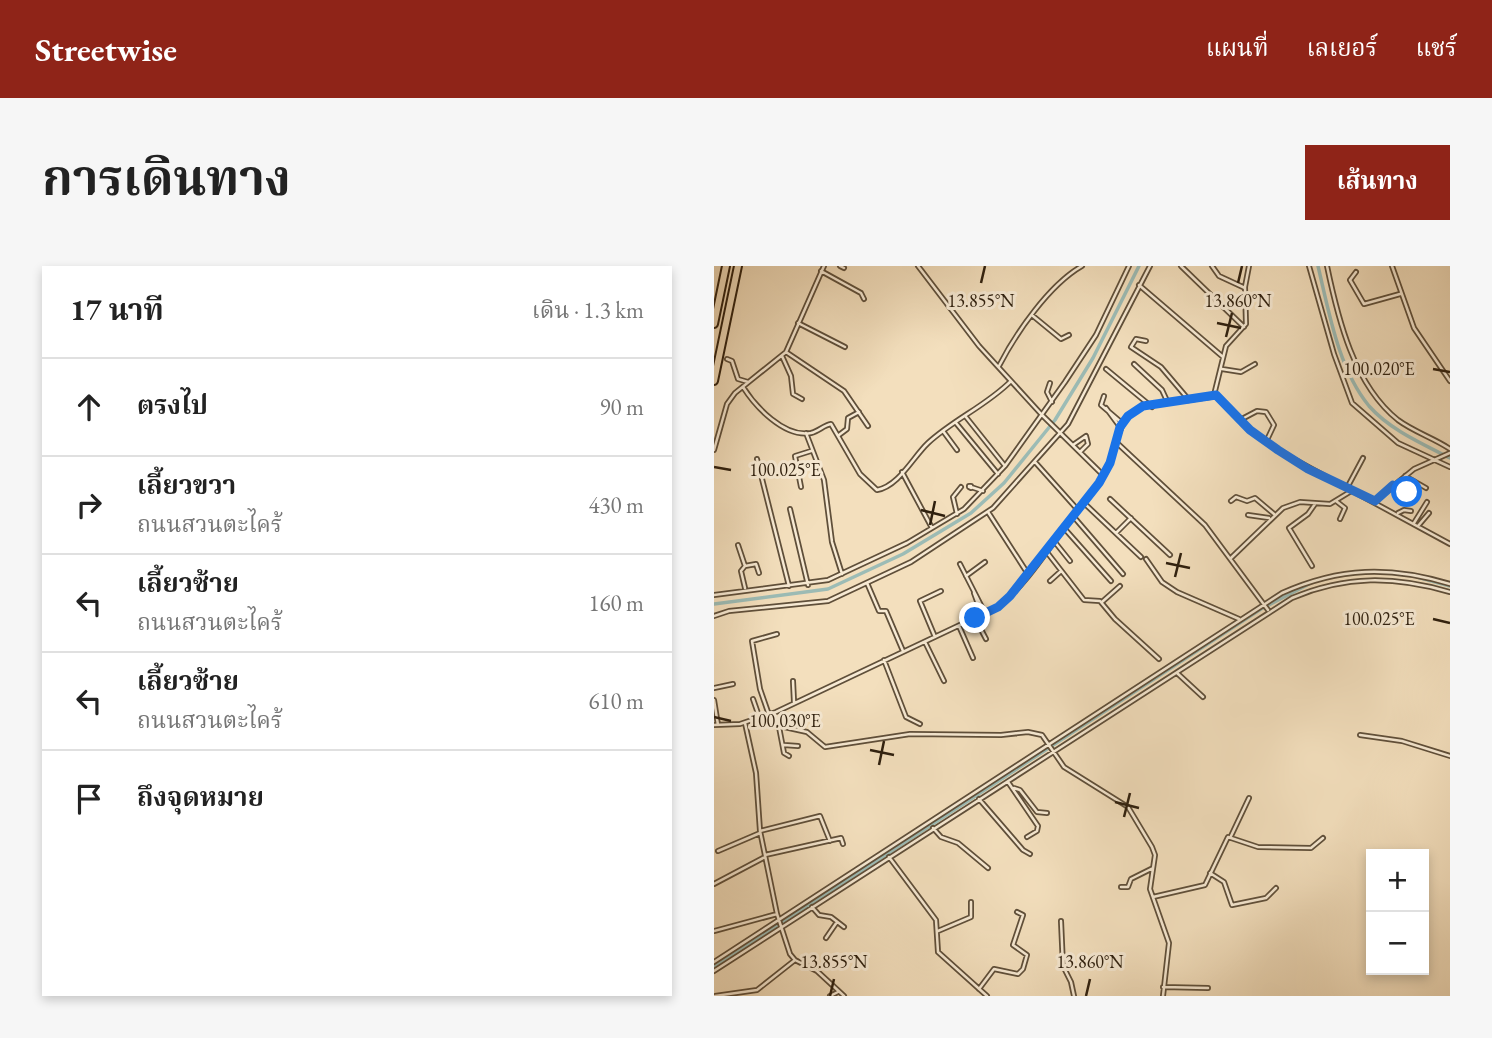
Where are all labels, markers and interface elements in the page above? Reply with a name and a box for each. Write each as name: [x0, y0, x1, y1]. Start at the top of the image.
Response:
text: Streetwise: [35, 28, 177, 71]
text: แผนที่: [1206, 32, 1269, 63]
text: เลเยอร์: [1307, 32, 1378, 63]
text: แชร์: [1416, 32, 1457, 63]
button: เส้นทาง: [1305, 145, 1450, 220]
text: การเดินทาง: [42, 146, 291, 210]
text: 13.855°N: [948, 289, 1015, 312]
text: 13.860°N: [1205, 289, 1272, 312]
text: 17 นาที: [70, 290, 164, 329]
text: เดิน · 1.3 km: [532, 295, 644, 325]
text: 100.020°E: [1343, 357, 1415, 380]
icon: ahead: [70, 388, 108, 426]
text: ตรงไป: [137, 388, 208, 422]
text: 90 m: [599, 392, 644, 422]
text: 100.025°E: [749, 458, 821, 481]
text: เลี้ยวขวา: [137, 468, 236, 502]
route start: [1391, 476, 1422, 507]
icon: right: [70, 486, 108, 524]
text: 430 m: [588, 490, 644, 520]
text: ถนนสวนตะไคร้: [137, 509, 282, 539]
text: เลี้ยวซ้าย: [137, 566, 239, 600]
icon: left: [70, 584, 108, 622]
text: 160 m: [588, 588, 644, 618]
route end: [959, 602, 990, 633]
text: ถนนสวนตะไคร้: [137, 607, 282, 637]
text: 100.025°E: [1343, 607, 1415, 630]
text: เลี้ยวซ้าย: [137, 664, 239, 698]
icon: left: [70, 682, 108, 720]
text: 610 m: [588, 686, 644, 716]
text: ถนนสวนตะไคร้: [137, 705, 282, 735]
text: 100.030°E: [749, 709, 821, 732]
icon: arrive: [70, 780, 108, 818]
text: ถึงจุดหมาย: [137, 780, 264, 814]
map controls: [1366, 849, 1429, 975]
button: +: [1366, 849, 1429, 912]
button: −: [1366, 912, 1429, 975]
text: 13.855°N: [801, 950, 868, 973]
text: 13.860°N: [1057, 950, 1124, 973]

